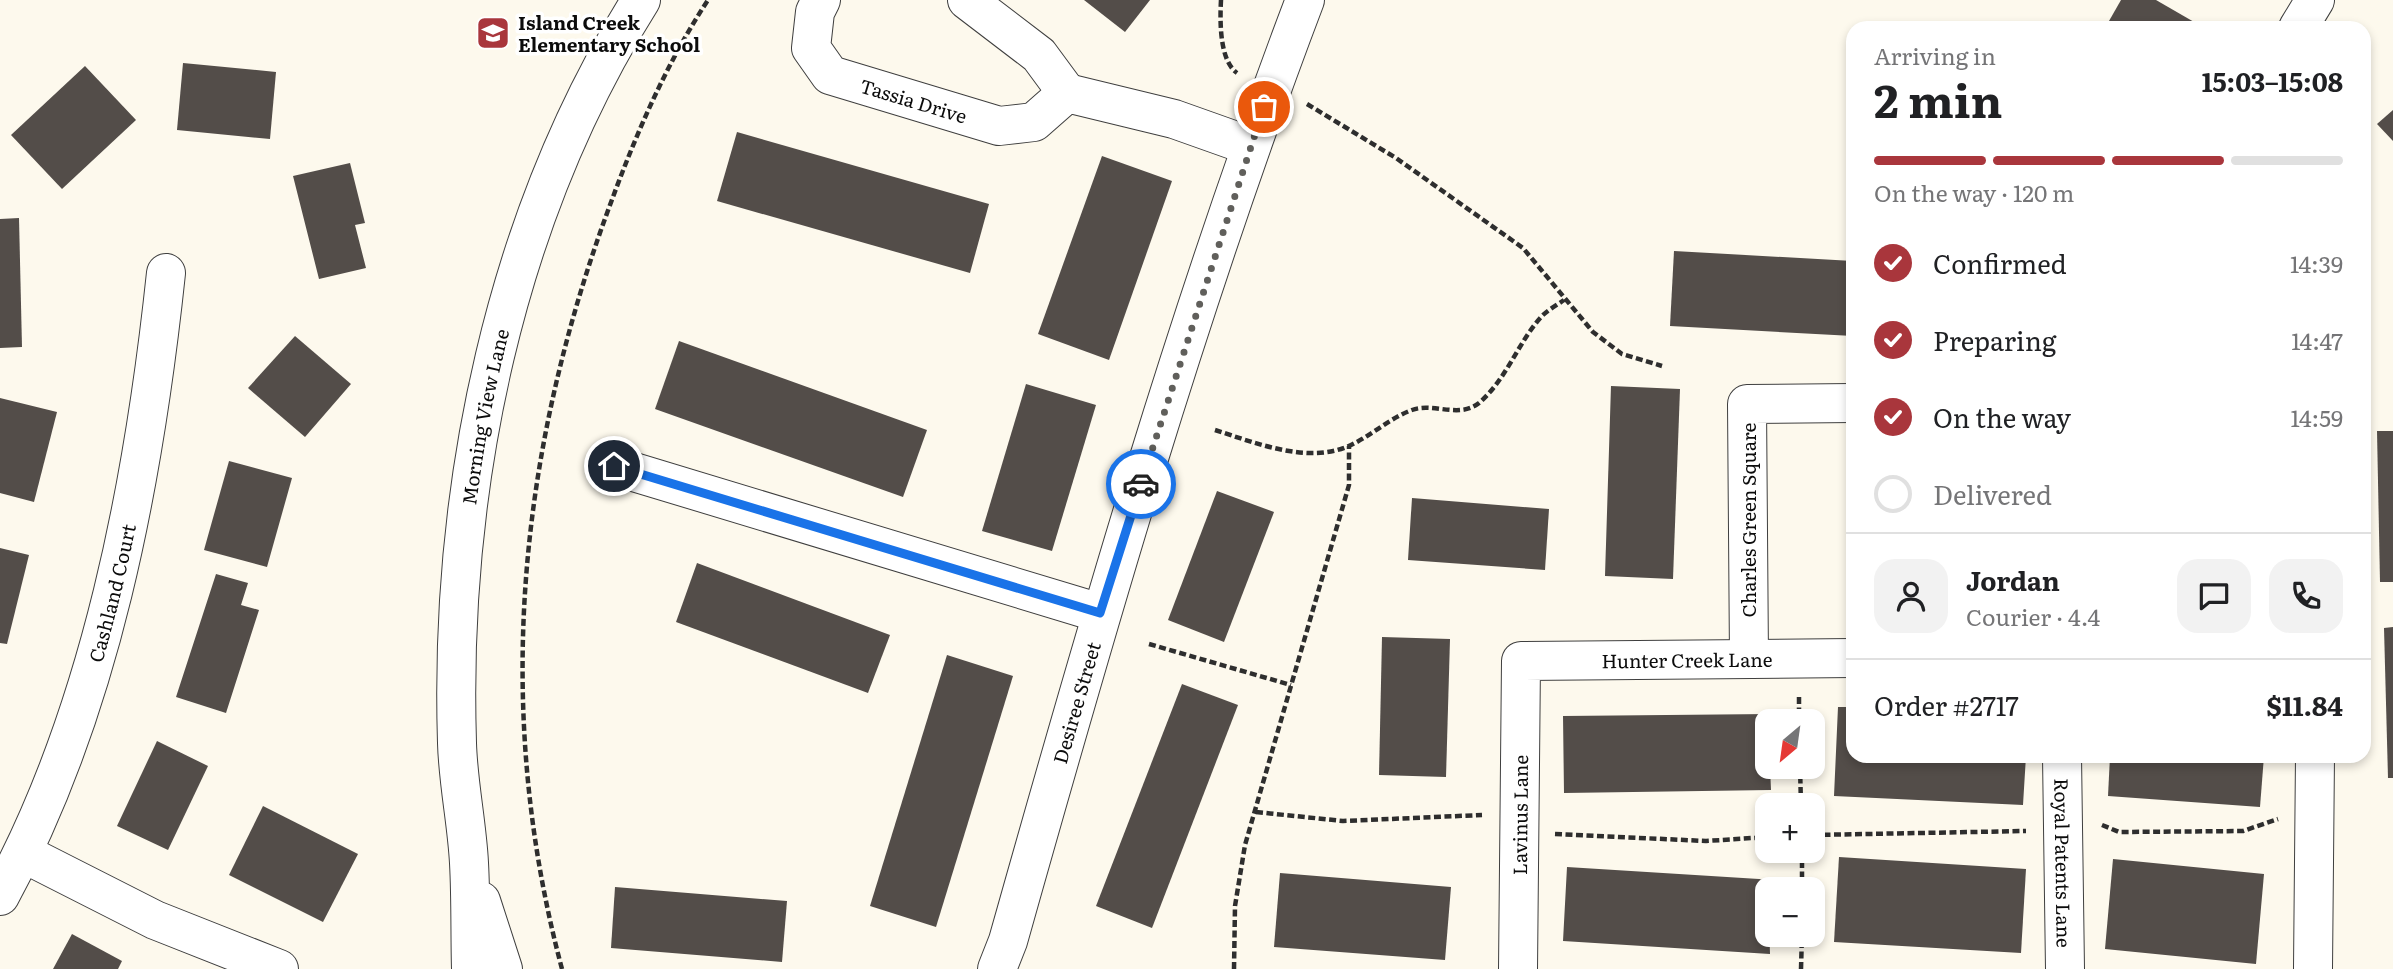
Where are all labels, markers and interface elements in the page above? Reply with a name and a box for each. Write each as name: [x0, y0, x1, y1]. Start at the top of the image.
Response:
place label: Island Creek Elementary School: [518, 8, 700, 58]
school or university icon: Island Creek Elementary School: [474, 14, 512, 52]
text: Arriving in: [1874, 38, 1996, 72]
text: 15:03–15:08: [2202, 61, 2343, 100]
text: 2 min: [1874, 64, 2003, 132]
street label: Tassia Drive: [857, 71, 971, 130]
pin: [1234, 77, 1294, 137]
icon: bag: [1245, 88, 1283, 126]
text: On the way · 120 m: [1874, 175, 2074, 209]
text: Confirmed: [1933, 243, 2067, 282]
icon: check: [1874, 244, 1912, 282]
text: 14:39: [2290, 246, 2343, 280]
text: Preparing: [1933, 320, 2056, 359]
icon: check: [1874, 321, 1912, 359]
text: 14:47: [2291, 323, 2343, 357]
street label: Morning View Lane: [454, 325, 515, 506]
text: On the way: [1933, 397, 2071, 436]
icon: check: [1874, 398, 1912, 436]
text: 14:59: [2291, 400, 2343, 434]
street label: Charles Green Square: [1734, 422, 1762, 617]
pin: [584, 436, 644, 496]
icon: home: [595, 447, 633, 485]
courier: [1106, 449, 1176, 519]
icon: car: [1122, 465, 1160, 503]
text: Delivered: [1933, 474, 2052, 513]
street label: Cashland Court: [81, 521, 142, 665]
button: person: [1874, 559, 1948, 633]
button: chat: [2177, 559, 2251, 633]
button: phone: [2269, 559, 2343, 633]
text: Jordan: [1966, 560, 2060, 599]
text: Courier · 4.4: [1966, 599, 2100, 633]
street label: Desiree Street: [1045, 638, 1107, 767]
street label: Hunter Creek Lane: [1601, 645, 1773, 674]
text: Order #2717: [1874, 685, 2019, 724]
text: $11.84: [2266, 685, 2343, 724]
north arrow: [1755, 709, 1825, 779]
map controls: [1755, 709, 1825, 947]
street label: Lavinus Lane: [1505, 755, 1534, 875]
street label: Royal Patents Lane: [2048, 778, 2079, 948]
button: +: [1755, 793, 1825, 863]
button: −: [1755, 877, 1825, 947]

